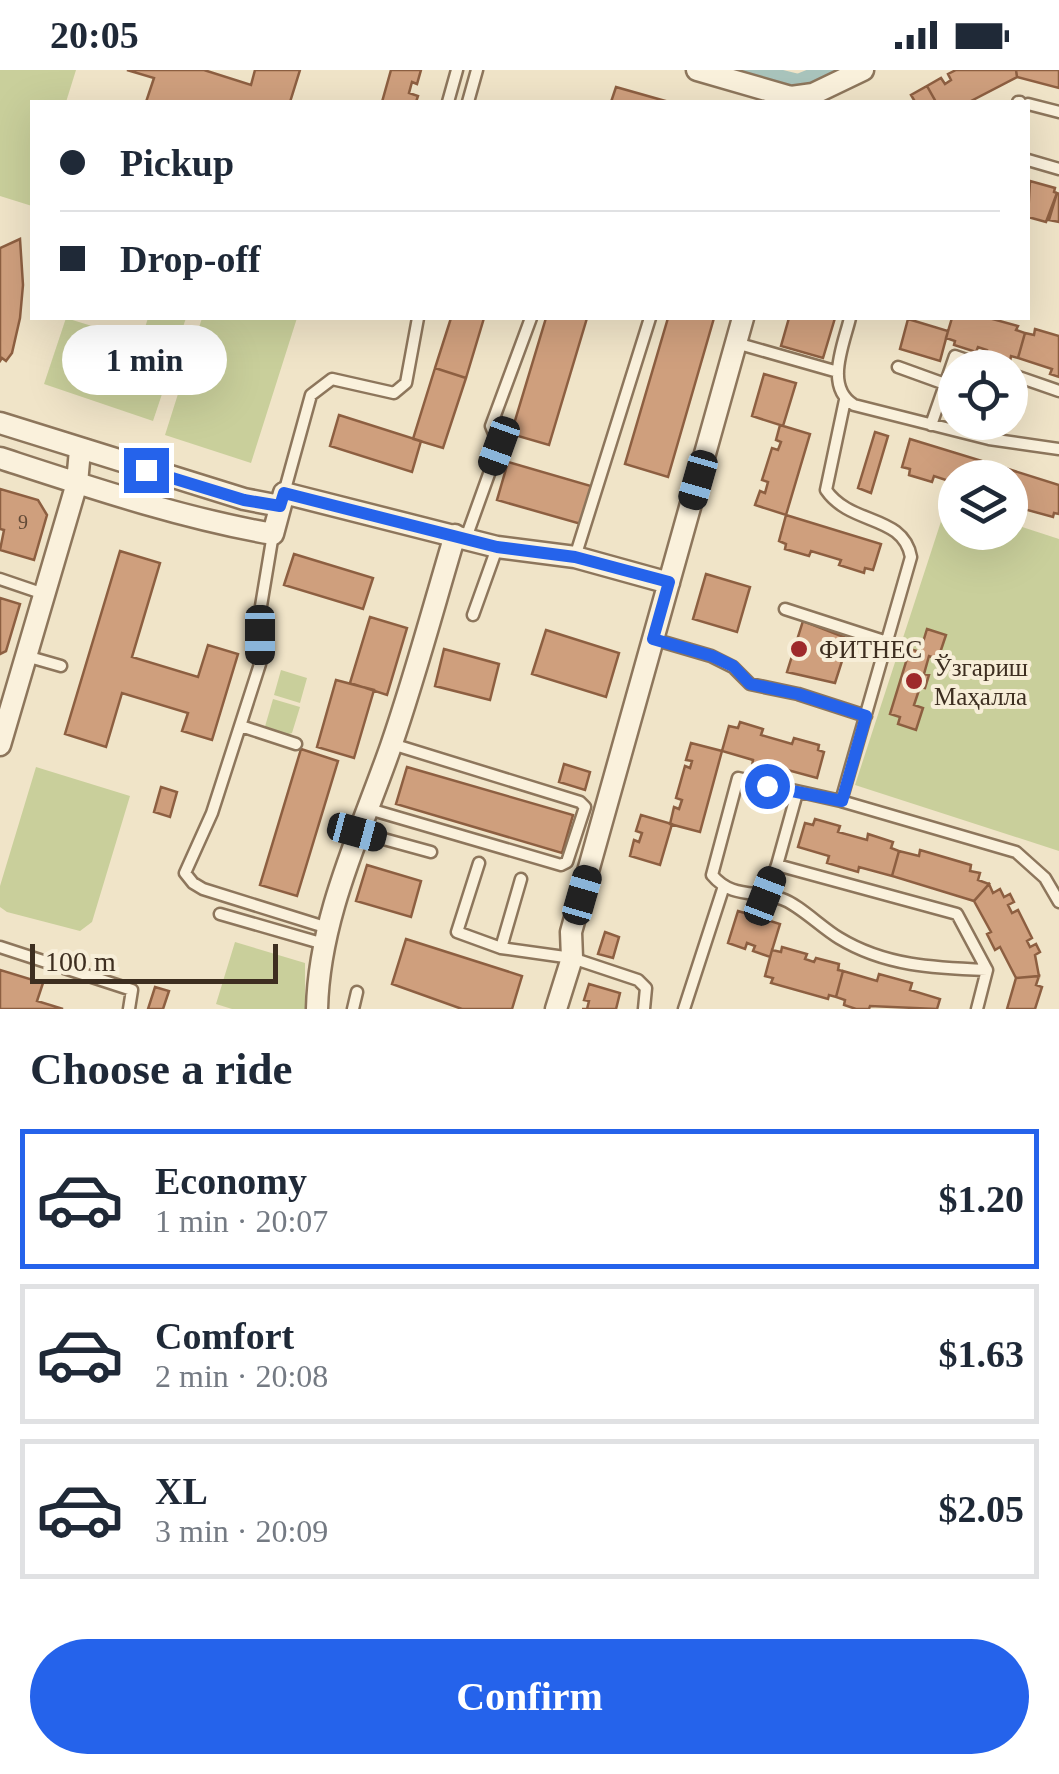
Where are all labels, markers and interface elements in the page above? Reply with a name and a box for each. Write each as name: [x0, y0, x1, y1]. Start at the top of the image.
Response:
text: 20:05: [50, 14, 139, 56]
text: Pickup: [120, 142, 234, 184]
text: Drop-off: [120, 238, 261, 280]
callout: 1 min: [64, 325, 228, 395]
text: 1 min: [106, 342, 183, 378]
map controls: [938, 350, 1028, 550]
button: locate: [938, 350, 1028, 440]
car: [475, 413, 523, 479]
car: [675, 447, 721, 513]
route end: [124, 448, 169, 493]
button: layers: [938, 460, 1028, 550]
house number: 9: [18, 511, 28, 533]
car: [245, 605, 275, 665]
place label: ФИТНЕС: [819, 636, 922, 663]
marker: ФИТНЕС: [788, 638, 810, 660]
place label: Ўзгариш Маҳалла: [934, 654, 1028, 710]
marker: Ўзгариш Маҳалла: [903, 670, 925, 692]
route start: [745, 764, 790, 809]
car: [324, 810, 390, 854]
car: [559, 862, 605, 928]
car: [740, 863, 790, 929]
scale bar: [30, 939, 278, 984]
text: 100 m: [45, 946, 116, 977]
text: Choose a ride: [30, 1044, 293, 1094]
icon: car: [35, 1154, 125, 1244]
text: Economy: [155, 1160, 307, 1202]
text: $1.20: [939, 1178, 1024, 1220]
text: 1 min · 20:07: [155, 1203, 328, 1239]
icon: car: [35, 1309, 125, 1399]
text: Comfort: [155, 1315, 294, 1357]
text: $1.63: [939, 1333, 1024, 1375]
text: 2 min · 20:08: [155, 1358, 328, 1394]
icon: car: [35, 1464, 125, 1554]
text: XL: [155, 1470, 208, 1512]
text: $2.05: [939, 1488, 1024, 1530]
text: 3 min · 20:09: [155, 1513, 328, 1549]
button: Confirm: [30, 1639, 1029, 1754]

